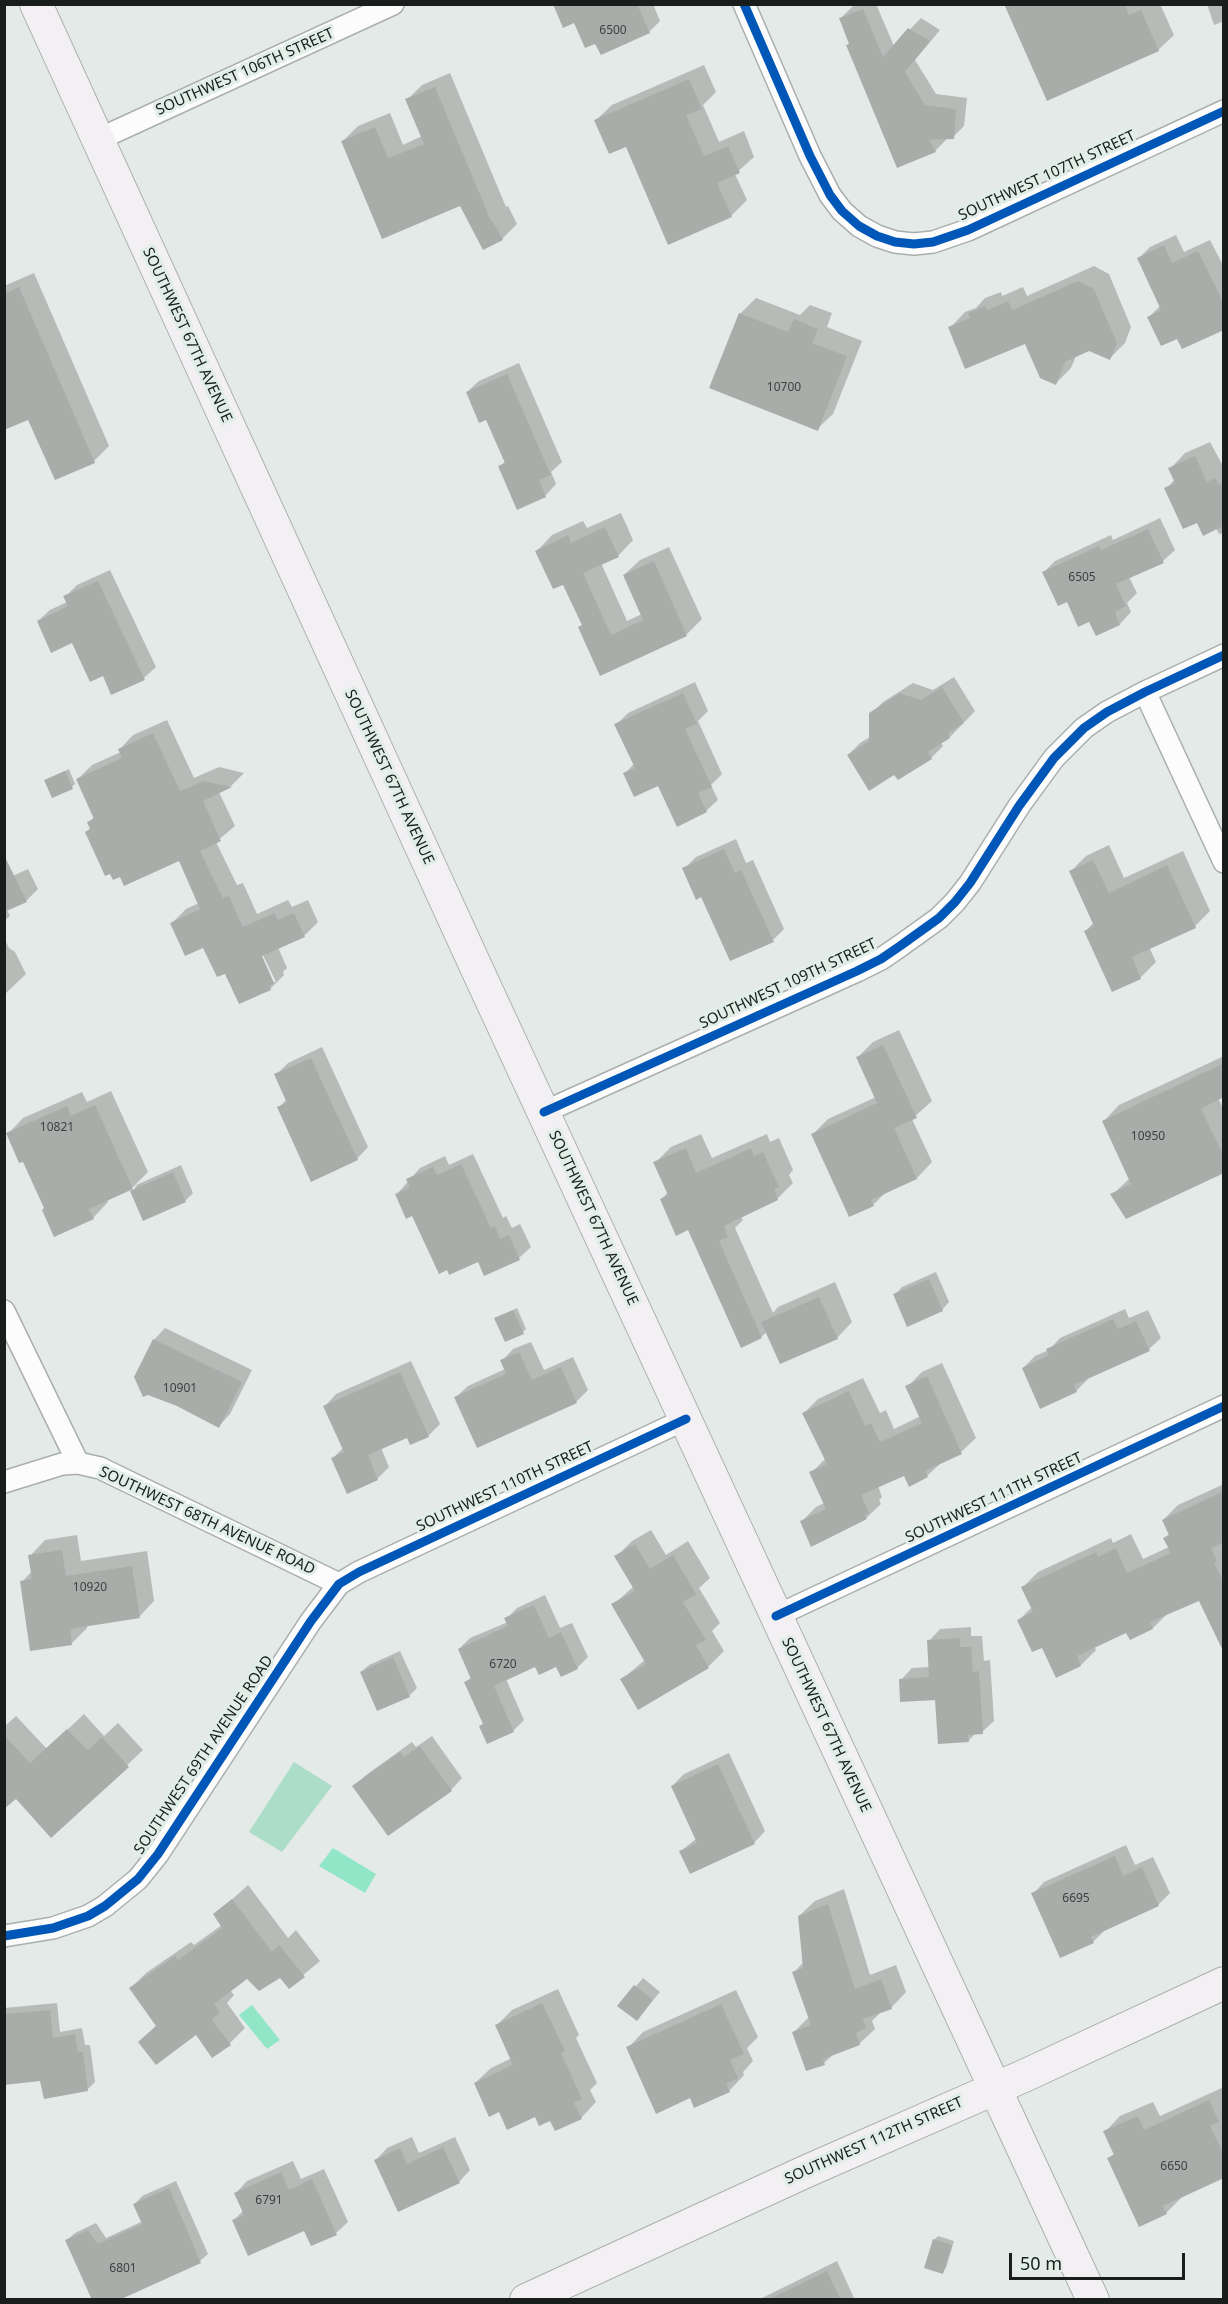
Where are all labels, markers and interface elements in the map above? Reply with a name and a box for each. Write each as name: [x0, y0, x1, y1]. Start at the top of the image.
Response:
street label: SOUTHWEST 106TH STREET: [153, 24, 337, 120]
house number: 6500: [599, 24, 627, 38]
street label: SOUTHWEST 107TH STREET: [956, 127, 1138, 225]
street label: SOUTHWEST 67TH AVENUE: [139, 245, 235, 425]
house number: 10700: [767, 381, 801, 395]
house number: 6505: [1068, 571, 1096, 585]
street label: SOUTHWEST 67TH AVENUE: [341, 687, 437, 867]
street label: SOUTHWEST 109TH STREET: [697, 935, 879, 1033]
house number: 10821: [40, 1121, 74, 1135]
street label: SOUTHWEST 67TH AVENUE: [545, 1128, 641, 1308]
house number: 10950: [1131, 1130, 1165, 1144]
house number: 10901: [163, 1382, 197, 1396]
street label: SOUTHWEST 110TH STREET: [414, 1438, 596, 1536]
street label: SOUTHWEST 111TH STREET: [903, 1449, 1085, 1547]
street label: SOUTHWEST 68TH AVENUE ROAD: [96, 1463, 318, 1579]
house number: 10920: [73, 1581, 107, 1595]
street label: SOUTHWEST 67TH AVENUE: [778, 1635, 874, 1815]
street label: SOUTHWEST 69TH AVENUE ROAD: [131, 1652, 277, 1858]
house number: 6720: [489, 1658, 517, 1672]
house number: 6695: [1062, 1892, 1090, 1906]
street label: SOUTHWEST 112TH STREET: [782, 2093, 966, 2189]
house number: 6650: [1160, 2160, 1188, 2174]
house number: 6791: [255, 2194, 283, 2208]
scale bar: [1012, 2241, 1188, 2279]
text: 50 m: [1020, 2251, 1062, 2275]
house number: 6801: [109, 2262, 137, 2276]

